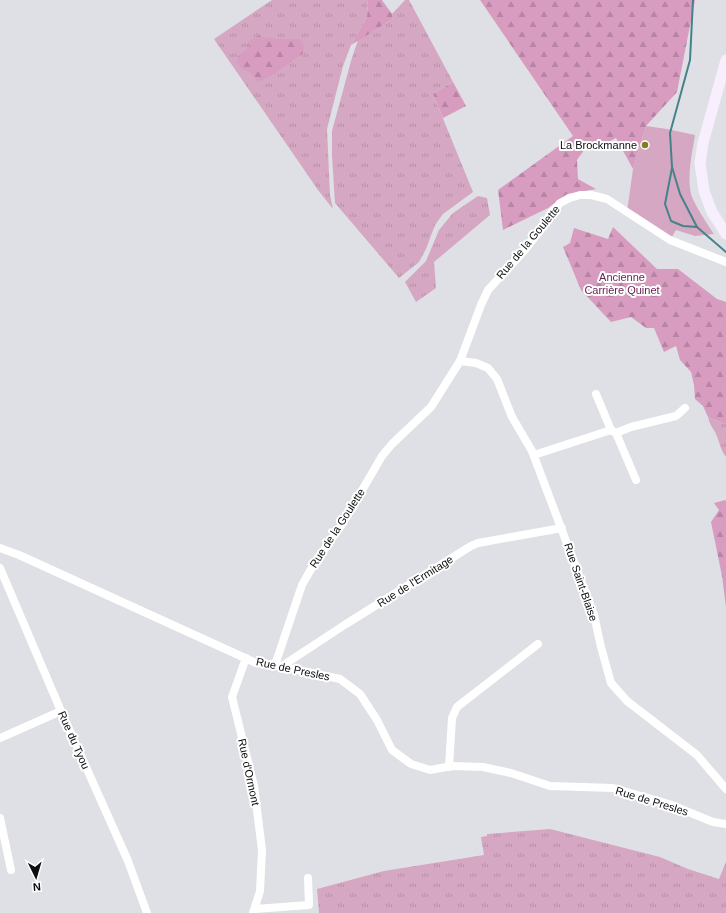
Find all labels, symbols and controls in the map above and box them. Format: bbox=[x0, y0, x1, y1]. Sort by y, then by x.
place label: La Brockmanne bbox=[560, 139, 637, 151]
marker: La Brockmanne bbox=[640, 140, 650, 150]
street label: Rue de la Goulette bbox=[494, 203, 562, 281]
park label: Ancienne Carrière Quinet bbox=[584, 271, 660, 296]
street label: Rue de la Goulette bbox=[307, 486, 367, 570]
street label: Rue Saint-Blaise bbox=[562, 541, 600, 623]
street label: Rue de l'Ermitage bbox=[375, 553, 455, 609]
street label: Rue de Presles bbox=[255, 655, 332, 683]
street label: Rue du Tyou bbox=[56, 709, 92, 771]
street label: Rue d'Ormont bbox=[236, 737, 262, 807]
street label: Rue de Presles bbox=[614, 784, 690, 818]
north arrow bbox=[16, 857, 56, 897]
text: N bbox=[32, 881, 41, 893]

